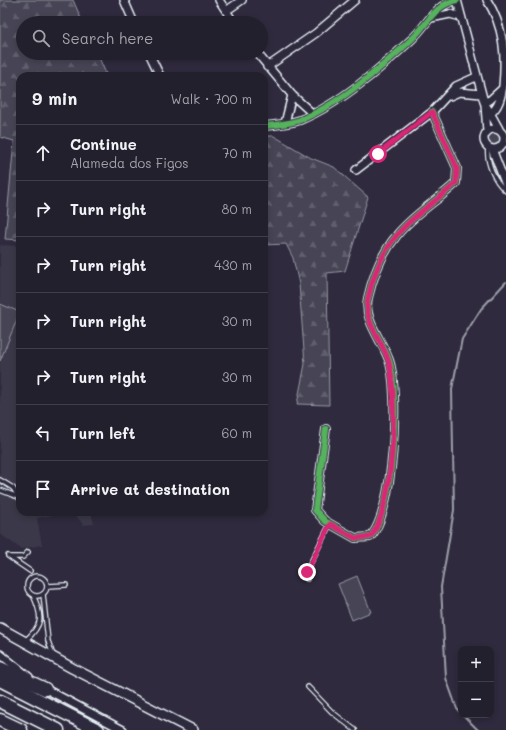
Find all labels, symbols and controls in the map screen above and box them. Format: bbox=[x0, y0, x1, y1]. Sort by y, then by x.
search box bbox=[16, 16, 268, 60]
icon: search bbox=[30, 27, 52, 49]
text: Search here bbox=[62, 28, 153, 48]
text: 9 min bbox=[32, 87, 77, 109]
text: Walk · 700 m bbox=[171, 90, 252, 107]
text: Continue bbox=[70, 134, 137, 154]
icon: ahead bbox=[32, 142, 54, 164]
text: 70 m bbox=[222, 144, 252, 161]
route start bbox=[369, 145, 387, 163]
text: Alameda dos Figos bbox=[70, 154, 189, 171]
icon: right bbox=[32, 198, 54, 220]
text: Turn right bbox=[70, 199, 147, 219]
text: 80 m bbox=[222, 200, 252, 217]
icon: right bbox=[32, 254, 54, 276]
text: Turn right bbox=[70, 255, 147, 275]
text: 430 m bbox=[214, 256, 252, 273]
icon: right bbox=[32, 310, 54, 332]
text: Turn right bbox=[70, 311, 147, 331]
text: 30 m bbox=[222, 312, 252, 329]
icon: right bbox=[32, 366, 54, 388]
text: Turn right bbox=[70, 367, 147, 387]
text: 30 m bbox=[222, 368, 252, 385]
icon: left bbox=[32, 422, 54, 444]
text: Turn left bbox=[70, 423, 135, 443]
text: 60 m bbox=[222, 424, 252, 441]
icon: arrive bbox=[32, 478, 54, 500]
text: Arrive at destination bbox=[70, 479, 230, 499]
route end bbox=[298, 563, 316, 581]
map controls bbox=[458, 646, 494, 718]
button: + bbox=[458, 646, 494, 682]
button: − bbox=[458, 682, 494, 718]

